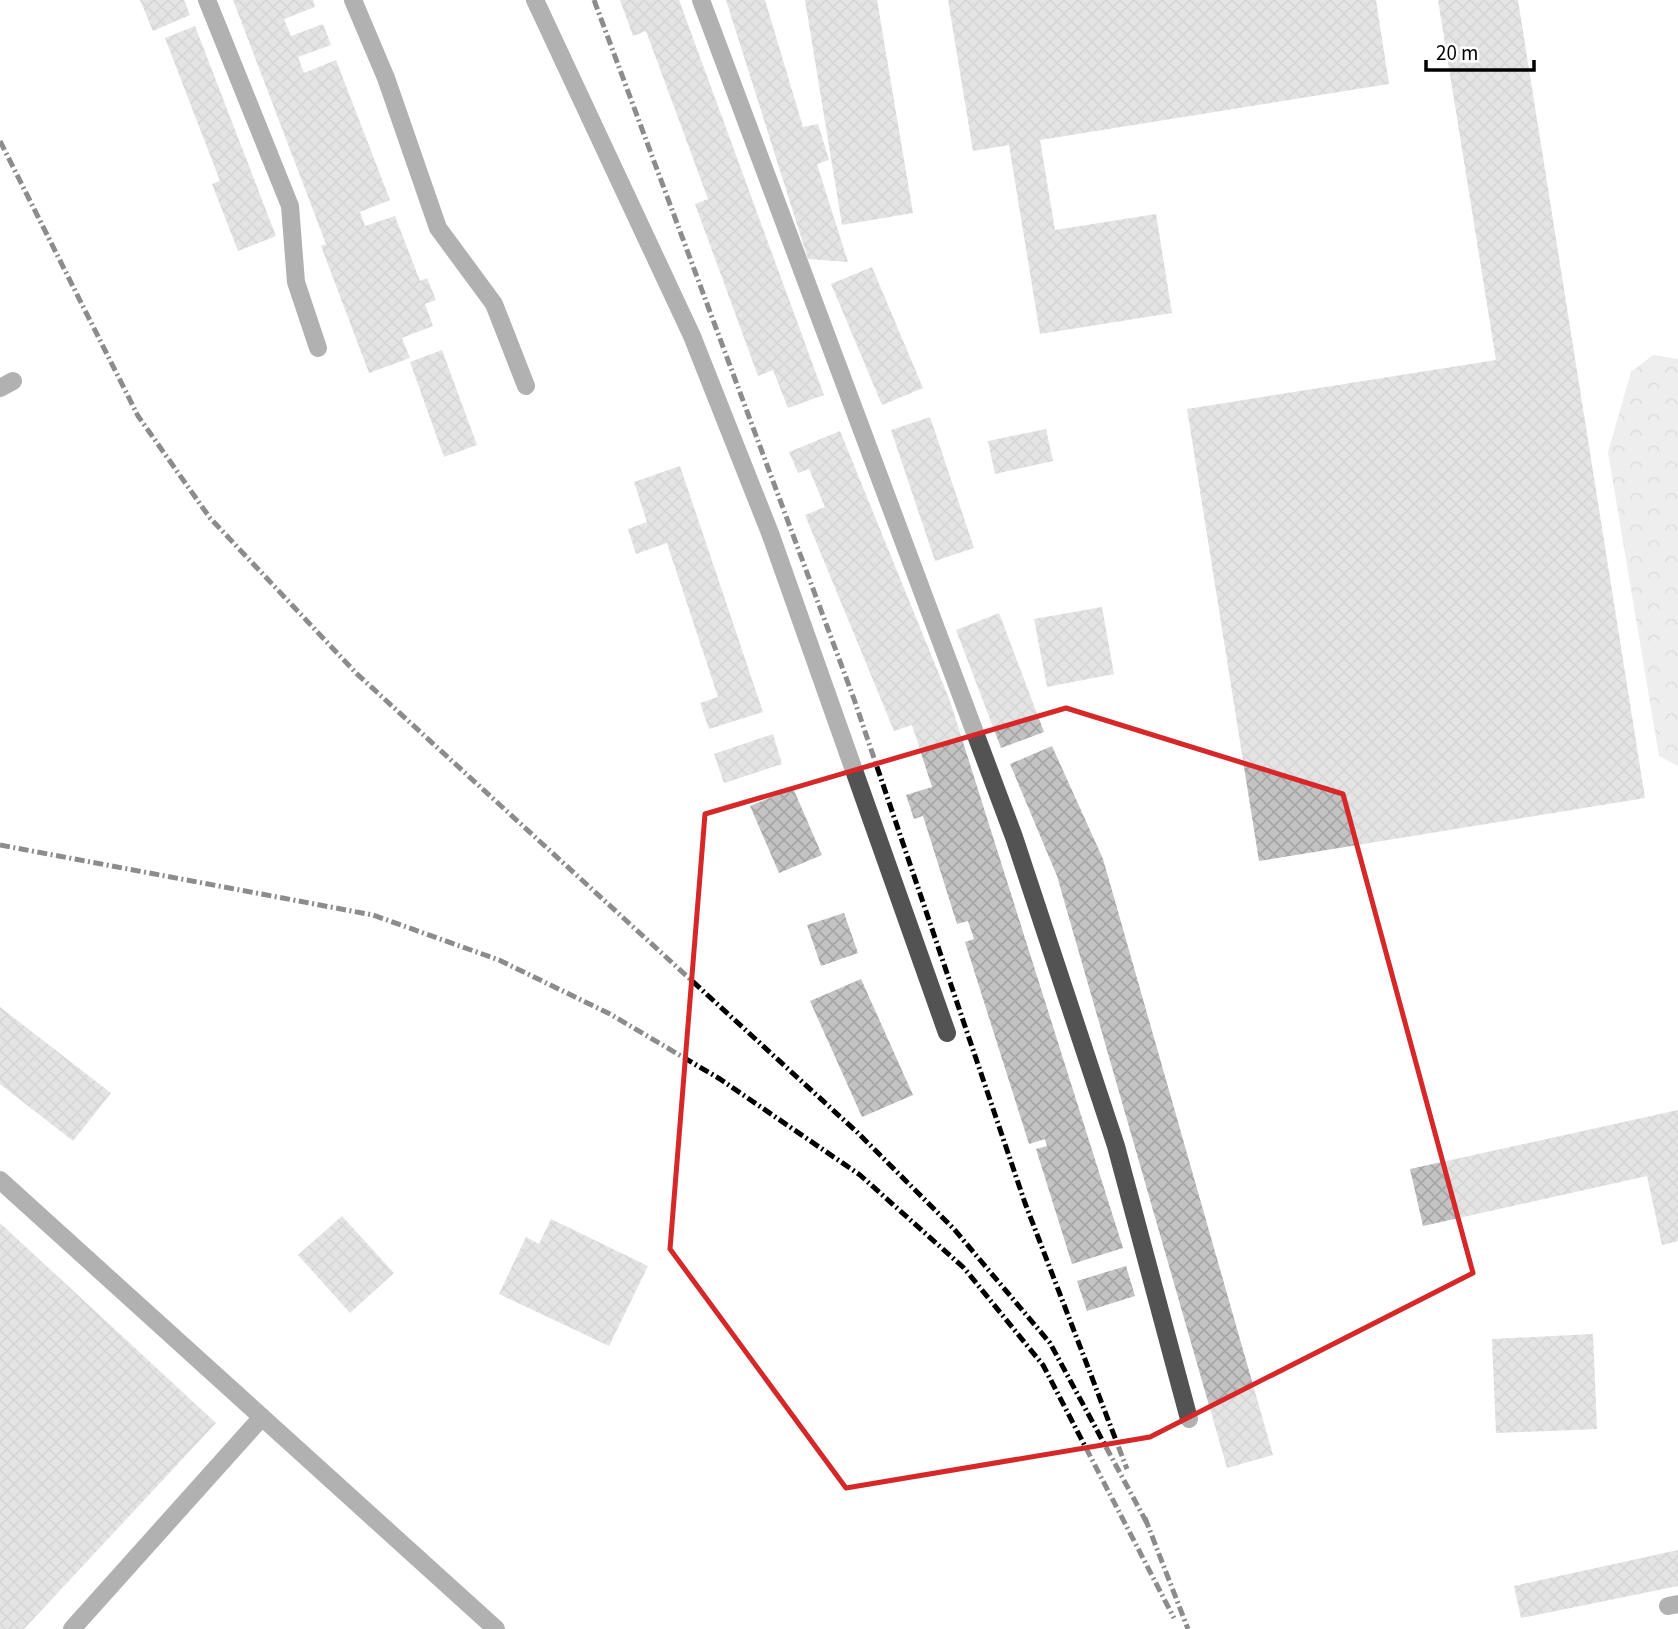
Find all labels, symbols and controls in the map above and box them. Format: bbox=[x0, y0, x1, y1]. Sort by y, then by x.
scale bar bbox=[1426, 28, 1534, 72]
text: 20 m bbox=[1436, 38, 1478, 68]

